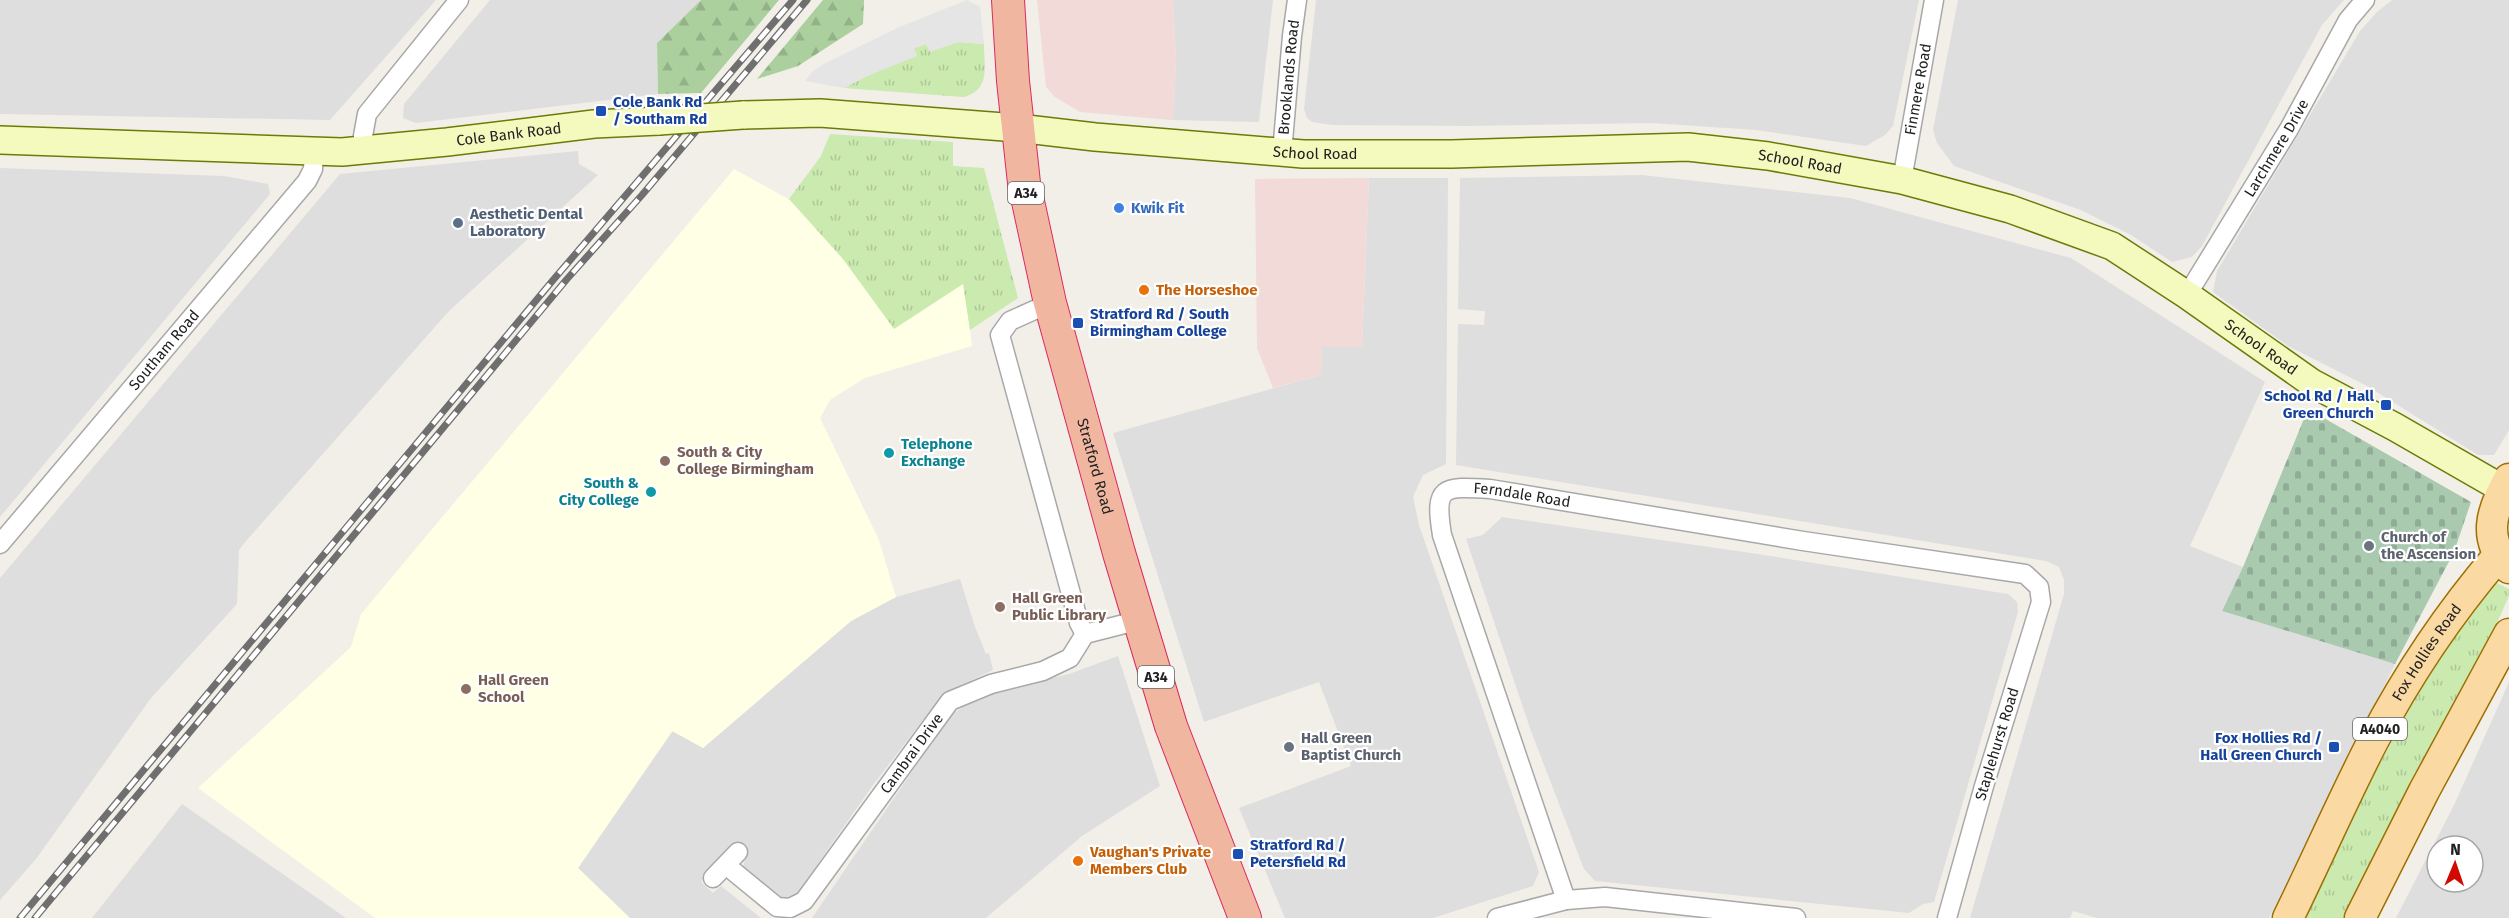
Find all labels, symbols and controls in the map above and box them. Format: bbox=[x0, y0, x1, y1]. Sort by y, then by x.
street label: Brooklands Road bbox=[1275, 19, 1303, 136]
street label: Finmere Road bbox=[1901, 42, 1935, 137]
place label: Cole Bank Rd / Southam Rd bbox=[613, 93, 707, 128]
street label: Larchmere Drive bbox=[2240, 96, 2312, 200]
marker: Cole Bank Rd / Southam Rd bbox=[594, 104, 608, 118]
street label: Cole Bank Road bbox=[455, 119, 562, 150]
street label: School Road bbox=[1272, 143, 1358, 163]
street label: School Road bbox=[1757, 146, 1843, 178]
road number: A34 bbox=[1008, 182, 1044, 204]
place label: Kwik Fit bbox=[1131, 199, 1185, 217]
marker: Kwik Fit bbox=[1112, 201, 1126, 215]
place label: Aesthetic Dental Laboratory bbox=[469, 205, 583, 240]
marker: Aesthetic Dental Laboratory bbox=[451, 216, 465, 230]
place label: The Horseshoe bbox=[1156, 281, 1258, 299]
marker: The Horseshoe bbox=[1137, 283, 1151, 297]
place label: Stratford Rd / South Birmingham College bbox=[1090, 305, 1229, 340]
street label: Southam Road bbox=[125, 306, 203, 394]
street label: School Road bbox=[2221, 315, 2301, 379]
marker: Stratford Rd / South Birmingham College bbox=[1071, 316, 1085, 330]
place label: School Rd / Hall Green Church bbox=[2264, 387, 2375, 422]
marker: School Rd / Hall Green Church bbox=[2379, 398, 2393, 412]
street label: Stratford Road bbox=[1073, 416, 1117, 517]
place label: Telephone Exchange bbox=[901, 435, 973, 470]
place label: South & City College Birmingham bbox=[677, 443, 814, 478]
marker: Telephone Exchange bbox=[882, 446, 896, 460]
marker: South & City College Birmingham bbox=[658, 454, 672, 468]
place label: South & City College bbox=[559, 474, 640, 509]
street label: Ferndale Road bbox=[1473, 479, 1572, 511]
marker: South & City College bbox=[644, 485, 658, 499]
place label: Church of the Ascension bbox=[2381, 528, 2476, 563]
marker: Church of the Ascension bbox=[2362, 539, 2376, 553]
place label: Hall Green Public Library bbox=[1012, 589, 1106, 624]
marker: Hall Green Public Library bbox=[993, 600, 1007, 614]
street label: Fox Hollies Road bbox=[2388, 600, 2465, 704]
road number: A34 bbox=[1138, 666, 1174, 688]
place label: Hall Green School bbox=[478, 671, 549, 706]
marker: Hall Green School bbox=[459, 682, 473, 696]
street label: Staplehurst Road bbox=[1971, 685, 2023, 803]
street label: Cambrai Drive bbox=[876, 710, 947, 797]
road number: A4040 bbox=[2353, 718, 2407, 740]
place label: Hall Green Baptist Church bbox=[1301, 729, 1401, 764]
place label: Fox Hollies Rd / Hall Green Church bbox=[2200, 729, 2322, 764]
marker: Hall Green Baptist Church bbox=[1282, 740, 1296, 754]
marker: Fox Hollies Rd / Hall Green Church bbox=[2327, 740, 2341, 754]
north arrow bbox=[2425, 834, 2485, 894]
place label: Stratford Rd / Petersfield Rd bbox=[1250, 836, 1346, 871]
text: N bbox=[2450, 840, 2461, 859]
place label: Vaughan's Private Members Club bbox=[1089, 843, 1211, 878]
marker: Stratford Rd / Petersfield Rd bbox=[1231, 847, 1245, 861]
marker: Vaughan's Private Members Club bbox=[1071, 854, 1085, 868]

